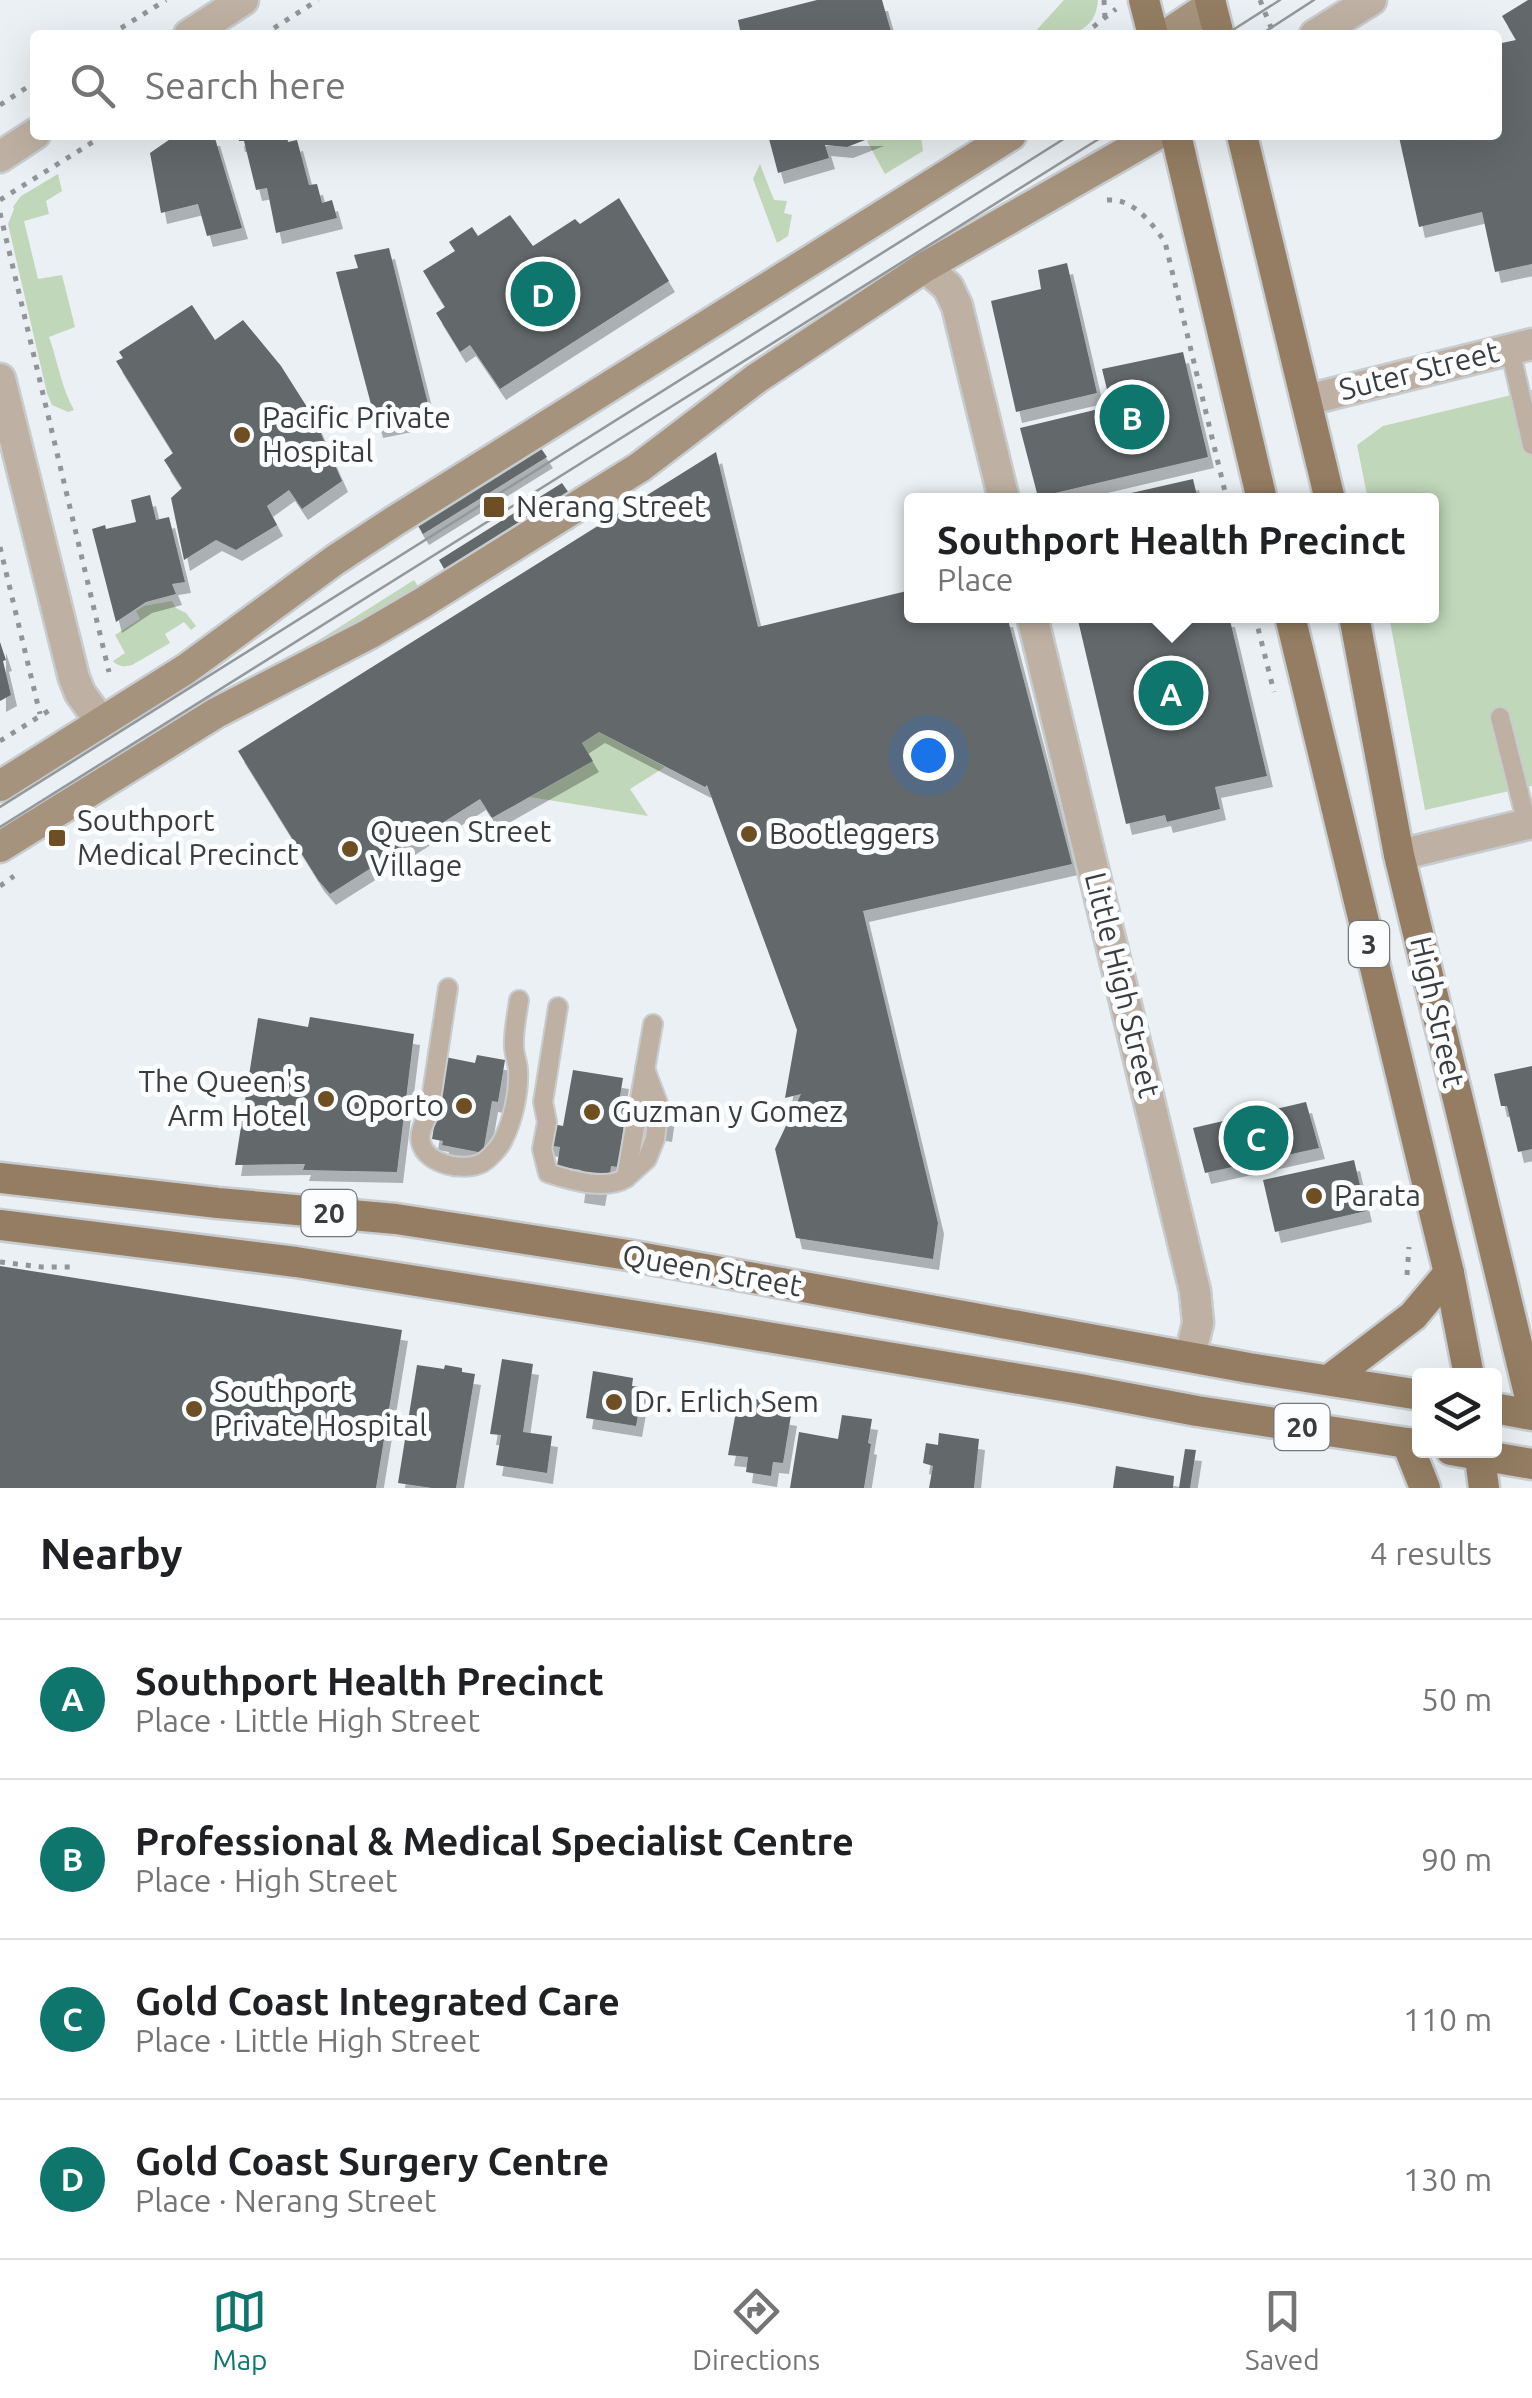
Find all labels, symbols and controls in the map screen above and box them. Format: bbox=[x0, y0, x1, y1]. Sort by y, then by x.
search box bbox=[30, 30, 1502, 140]
icon: search bbox=[65, 58, 120, 113]
text: Search here bbox=[145, 64, 346, 106]
pin: D bbox=[510, 256, 576, 332]
street label: Suter Street bbox=[1335, 334, 1502, 406]
pin: B bbox=[1100, 380, 1164, 454]
place label: Pacific Private Hospital bbox=[262, 400, 451, 468]
marker: Pacific Private Hospital bbox=[231, 424, 253, 446]
place label: Nerang Street bbox=[516, 489, 706, 523]
popup bbox=[904, 493, 1439, 623]
marker: Nerang Street bbox=[481, 494, 507, 520]
text: Southport Health Precinct bbox=[937, 519, 1406, 561]
text: Place bbox=[937, 561, 1014, 597]
pin: A bbox=[1138, 656, 1204, 730]
your location bbox=[903, 730, 954, 781]
place label: Southport Medical Precinct bbox=[77, 803, 299, 871]
place label: Queen Street Village bbox=[370, 814, 551, 882]
place label: Bootleggers bbox=[769, 816, 935, 850]
marker: Bootleggers bbox=[738, 823, 760, 845]
marker: Southport Medical Precinct bbox=[46, 827, 68, 849]
marker: Queen Street Village bbox=[339, 838, 361, 860]
street label: Little High Street bbox=[1079, 869, 1167, 1101]
road number: 3 bbox=[1349, 921, 1389, 967]
street label: High Street bbox=[1404, 933, 1472, 1090]
place label: The Queen's Arm Hotel bbox=[138, 1064, 306, 1132]
marker: The Queen's Arm Hotel bbox=[315, 1088, 337, 1110]
place label: Oporto bbox=[345, 1088, 444, 1122]
place label: Guzman y Gomez bbox=[612, 1094, 843, 1128]
marker: Oporto bbox=[453, 1095, 475, 1117]
pin: C bbox=[1224, 1100, 1288, 1176]
marker: Guzman y Gomez bbox=[581, 1101, 603, 1123]
place label: Parata bbox=[1334, 1178, 1421, 1212]
marker: Parata bbox=[1303, 1185, 1325, 1207]
road number: 20 bbox=[302, 1190, 356, 1236]
street label: Queen Street bbox=[620, 1238, 805, 1303]
map controls bbox=[1412, 1368, 1502, 1458]
button: layers bbox=[1412, 1368, 1502, 1458]
place label: Southport Private Hospital bbox=[214, 1374, 427, 1442]
place label: Dr. Erlich Sem bbox=[634, 1384, 819, 1418]
marker: Dr. Erlich Sem bbox=[603, 1391, 625, 1413]
marker: Southport Private Hospital bbox=[183, 1398, 205, 1420]
road number: 20 bbox=[1274, 1404, 1330, 1450]
text: Nearby bbox=[40, 1530, 183, 1577]
text: 4 results bbox=[1370, 1535, 1492, 1571]
text: Southport Health Precinct bbox=[135, 1660, 604, 1702]
text: A bbox=[61, 1681, 84, 1717]
text: 50 m bbox=[1421, 1681, 1492, 1717]
text: Place · Little High Street bbox=[135, 1702, 480, 1738]
text: Professional & Medical Specialist Centre bbox=[135, 1820, 854, 1862]
text: B bbox=[62, 1841, 83, 1877]
text: 90 m bbox=[1421, 1841, 1492, 1877]
text: Place · High Street bbox=[135, 1862, 397, 1898]
text: Gold Coast Integrated Care bbox=[135, 1980, 620, 2022]
text: C bbox=[62, 2001, 83, 2037]
text: 110 m bbox=[1403, 2001, 1492, 2037]
text: Place · Little High Street bbox=[135, 2022, 480, 2058]
text: Gold Coast Surgery Centre bbox=[135, 2140, 609, 2182]
text: D bbox=[61, 2161, 84, 2197]
text: 130 m bbox=[1403, 2161, 1492, 2197]
text: Place · Nerang Street bbox=[135, 2182, 436, 2218]
tab: Map bbox=[212, 2284, 268, 2375]
tab: Directions bbox=[692, 2284, 820, 2375]
tab: Saved bbox=[1245, 2284, 1320, 2375]

